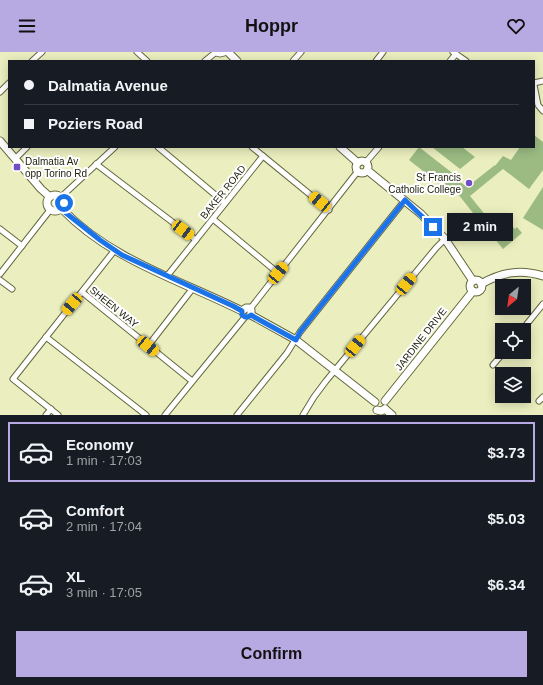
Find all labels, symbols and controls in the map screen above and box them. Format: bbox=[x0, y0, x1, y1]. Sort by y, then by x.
icon: menu bbox=[16, 15, 38, 37]
icon: heart bbox=[505, 15, 527, 37]
text: Hoppr bbox=[245, 16, 298, 36]
text: Dalmatia Avenue bbox=[48, 77, 168, 94]
text: Poziers Road bbox=[48, 115, 143, 132]
place label: Dalmatia Av opp Torino Rd bbox=[25, 156, 87, 179]
marker: Dalmatia Av opp Torino Rd bbox=[12, 162, 22, 172]
street label: BAKER ROAD bbox=[198, 163, 248, 221]
place label: St Francis Catholic College bbox=[388, 172, 461, 195]
marker: St Francis Catholic College bbox=[464, 178, 474, 188]
car bbox=[307, 190, 333, 214]
route start bbox=[55, 194, 73, 212]
callout: 2 min bbox=[447, 213, 513, 241]
car bbox=[170, 218, 196, 242]
route end bbox=[424, 218, 442, 236]
text: 2 min bbox=[463, 219, 497, 234]
car bbox=[266, 260, 290, 286]
car bbox=[394, 271, 418, 297]
north arrow bbox=[495, 279, 531, 315]
map controls bbox=[495, 279, 531, 403]
street label: SHEEN WAY bbox=[88, 284, 141, 330]
car bbox=[60, 291, 84, 317]
street label: JARDINE DRIVE bbox=[393, 305, 449, 372]
button: locate bbox=[495, 323, 531, 359]
car bbox=[343, 333, 367, 359]
car bbox=[135, 334, 161, 358]
button: layers bbox=[495, 367, 531, 403]
icon: car bbox=[18, 434, 54, 470]
text: Economy bbox=[66, 436, 134, 453]
text: $3.73 bbox=[487, 444, 525, 461]
text: 1 min · 17:03 bbox=[66, 453, 142, 468]
icon: car bbox=[18, 500, 54, 536]
text: Comfort bbox=[66, 502, 124, 519]
text: $5.03 bbox=[487, 510, 525, 527]
text: 2 min · 17:04 bbox=[66, 519, 142, 534]
icon: car bbox=[18, 566, 54, 602]
text: XL bbox=[66, 568, 85, 585]
text: $6.34 bbox=[487, 576, 525, 593]
text: 3 min · 17:05 bbox=[66, 585, 142, 600]
button: Confirm bbox=[16, 631, 527, 677]

